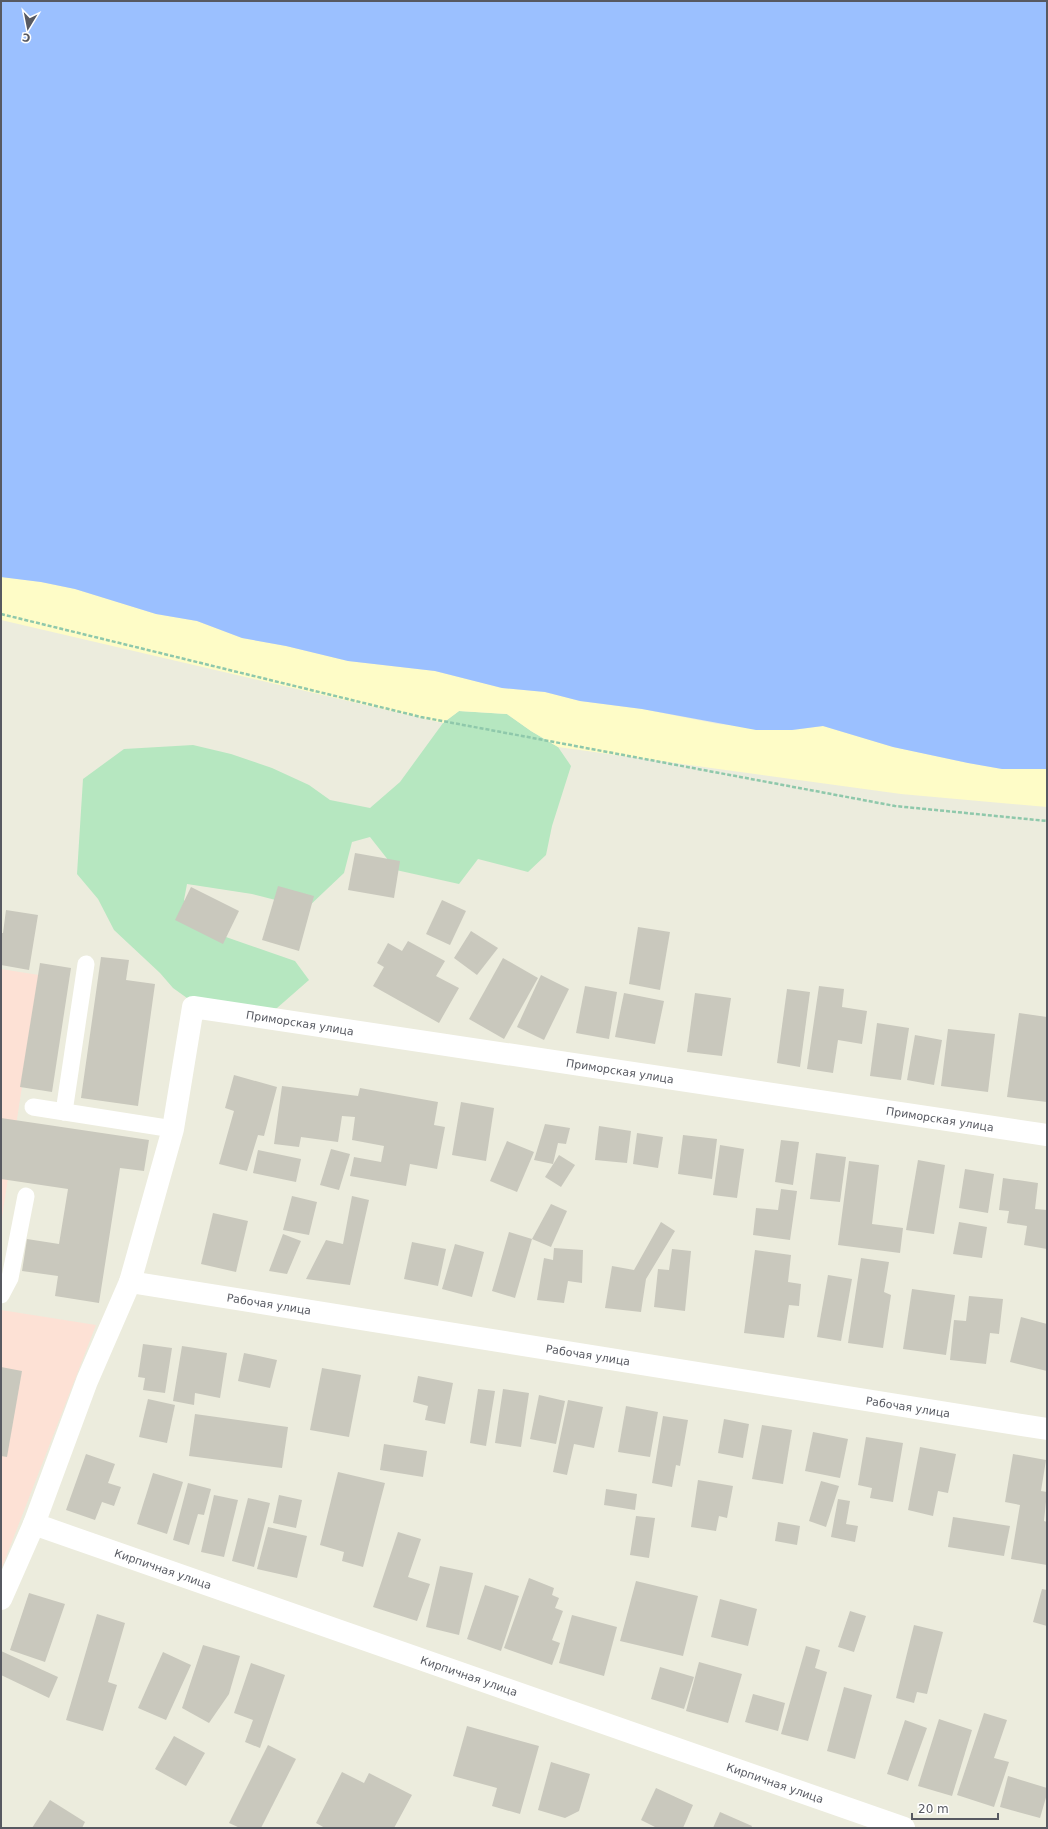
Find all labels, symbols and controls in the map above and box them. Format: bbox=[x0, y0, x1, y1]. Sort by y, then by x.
north arrow bbox=[8, 8, 48, 48]
text: С bbox=[21, 30, 31, 44]
street label: Приморская улица bbox=[245, 1009, 355, 1038]
street label: Приморская улица bbox=[565, 1057, 675, 1086]
street label: Приморская улица bbox=[885, 1105, 995, 1134]
street label: Рабочая улица bbox=[226, 1291, 312, 1318]
street label: Рабочая улица bbox=[545, 1342, 631, 1369]
street label: Рабочая улица bbox=[865, 1394, 951, 1421]
street label: Кирпичная улица bbox=[113, 1547, 213, 1592]
street label: Кирпичная улица bbox=[419, 1654, 519, 1699]
street label: Кирпичная улица bbox=[725, 1761, 825, 1806]
scale bar bbox=[912, 1795, 998, 1821]
text: 20 m bbox=[918, 1802, 949, 1816]

